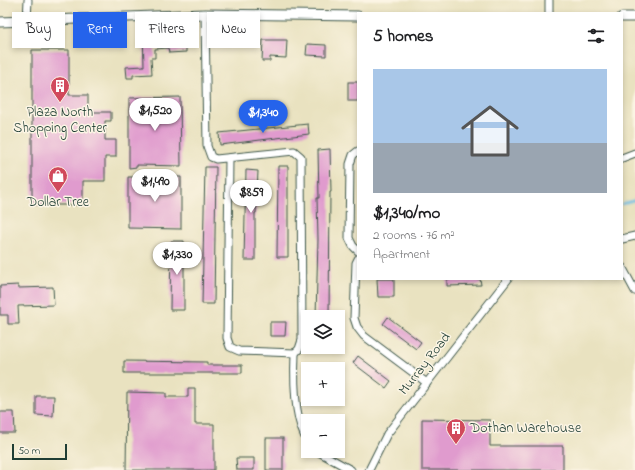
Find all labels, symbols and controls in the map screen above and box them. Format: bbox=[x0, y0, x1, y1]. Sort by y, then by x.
chip: Buy bbox=[12, 12, 65, 48]
chip: Rent bbox=[73, 12, 127, 48]
chip: Filters bbox=[135, 12, 199, 48]
chip: New bbox=[207, 12, 260, 48]
text: 5 homes bbox=[373, 24, 433, 49]
icon: filters bbox=[585, 25, 607, 47]
building icon: Plaza North Shopping Center bbox=[49, 75, 71, 103]
icon: home bbox=[454, 95, 526, 167]
pin: $1,520 bbox=[122, 98, 188, 132]
pin: $1,340 bbox=[230, 100, 296, 134]
text: $1,520 bbox=[138, 101, 172, 120]
place label: Plaza North Shopping Center bbox=[13, 102, 107, 140]
text: $1,340 bbox=[248, 103, 278, 122]
shop icon: Dollar Tree bbox=[47, 165, 69, 193]
pin: $1,490 bbox=[122, 169, 188, 203]
text: $1,490 bbox=[140, 172, 170, 191]
pin: $859 bbox=[227, 180, 275, 214]
text: $859 bbox=[239, 183, 263, 202]
place label: Dollar Tree bbox=[26, 192, 90, 213]
text: $1,340/mo bbox=[373, 201, 440, 226]
text: 2 rooms · 76 m² bbox=[373, 226, 455, 245]
pin: $1,330 bbox=[144, 242, 210, 276]
text: $1,330 bbox=[162, 245, 192, 264]
text: Apartment bbox=[373, 245, 430, 264]
map controls bbox=[301, 310, 345, 458]
button: layers bbox=[301, 310, 345, 354]
street label: Murray Road bbox=[394, 328, 457, 400]
button: + bbox=[301, 362, 345, 406]
button: − bbox=[301, 414, 345, 458]
building icon: Dothan Warehouse bbox=[445, 417, 467, 445]
place label: Dothan Warehouse bbox=[469, 418, 582, 439]
scale bar bbox=[12, 442, 67, 461]
text: 50 m bbox=[18, 443, 40, 459]

